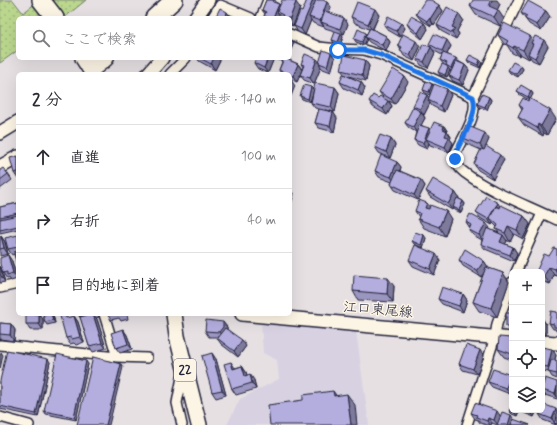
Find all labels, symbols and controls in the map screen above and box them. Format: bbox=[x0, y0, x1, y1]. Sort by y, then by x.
search box bbox=[16, 16, 292, 60]
icon: search bbox=[30, 27, 52, 49]
text: ここで検索 bbox=[62, 30, 137, 50]
route start bbox=[329, 41, 347, 59]
text: 2 分 bbox=[32, 89, 62, 111]
text: 徒歩 · 140 m bbox=[205, 91, 276, 108]
icon: ahead bbox=[32, 146, 54, 168]
text: 直進 bbox=[70, 148, 100, 168]
text: 100 m bbox=[241, 148, 276, 165]
route end bbox=[446, 150, 464, 168]
icon: right bbox=[32, 210, 54, 232]
text: 右折 bbox=[70, 212, 100, 232]
text: 40 m bbox=[247, 212, 276, 229]
map controls bbox=[509, 269, 545, 413]
button: + bbox=[509, 269, 545, 305]
icon: arrive bbox=[32, 274, 54, 296]
text: 目的地に到着 bbox=[70, 276, 160, 296]
street label: 江口東尾線 bbox=[342, 298, 414, 322]
button: − bbox=[509, 305, 545, 341]
button: locate bbox=[509, 341, 545, 377]
road number: 22 bbox=[174, 359, 196, 381]
button: layers bbox=[509, 377, 545, 413]

